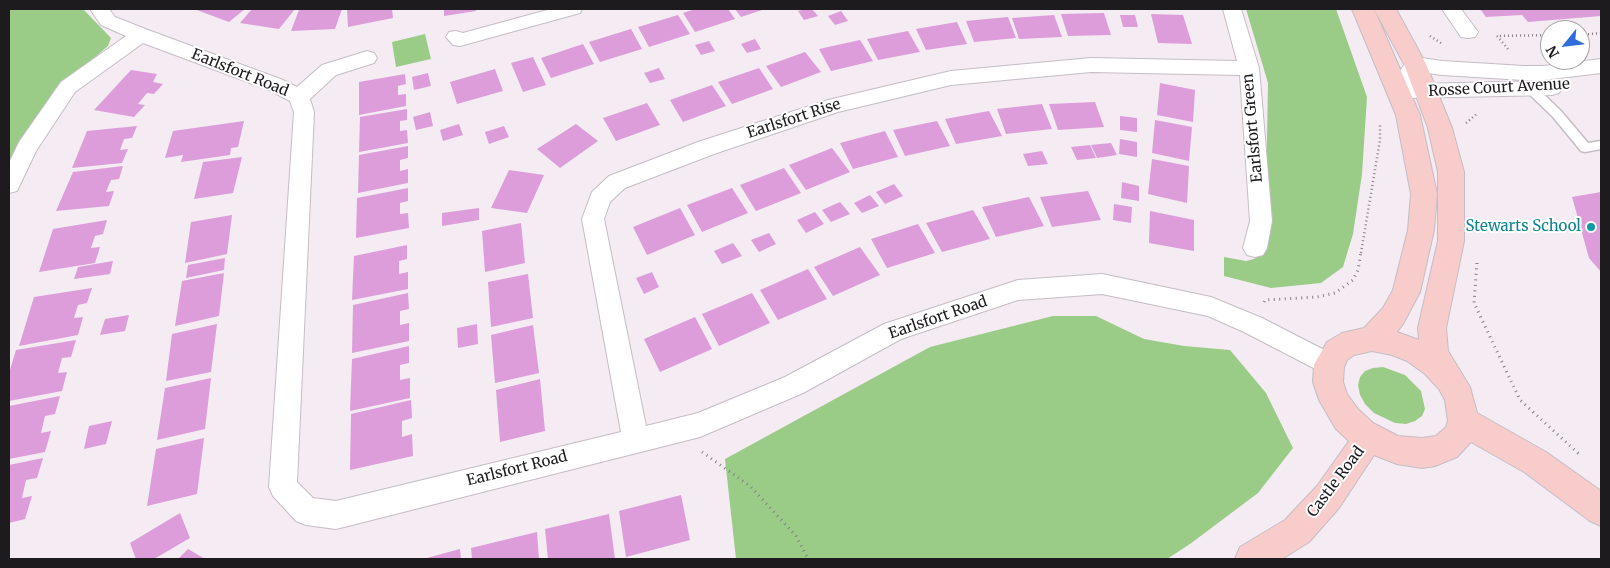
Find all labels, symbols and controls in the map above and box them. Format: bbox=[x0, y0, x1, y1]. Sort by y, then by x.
north arrow bbox=[1540, 20, 1590, 70]
text: N bbox=[1542, 43, 1563, 61]
street label: Earlsfort Road bbox=[189, 45, 291, 101]
street label: Earlsfort Green bbox=[1239, 73, 1267, 183]
street label: Rosse Court Avenue bbox=[1428, 75, 1570, 101]
street label: Earlsfort Rise bbox=[745, 95, 843, 143]
place label: Stewarts School bbox=[1466, 218, 1581, 236]
marker: Stewarts School bbox=[1585, 221, 1597, 233]
street label: Earlsfort Road bbox=[886, 293, 990, 343]
street label: Castle Road bbox=[1304, 443, 1368, 521]
street label: Earlsfort Road bbox=[465, 448, 569, 490]

